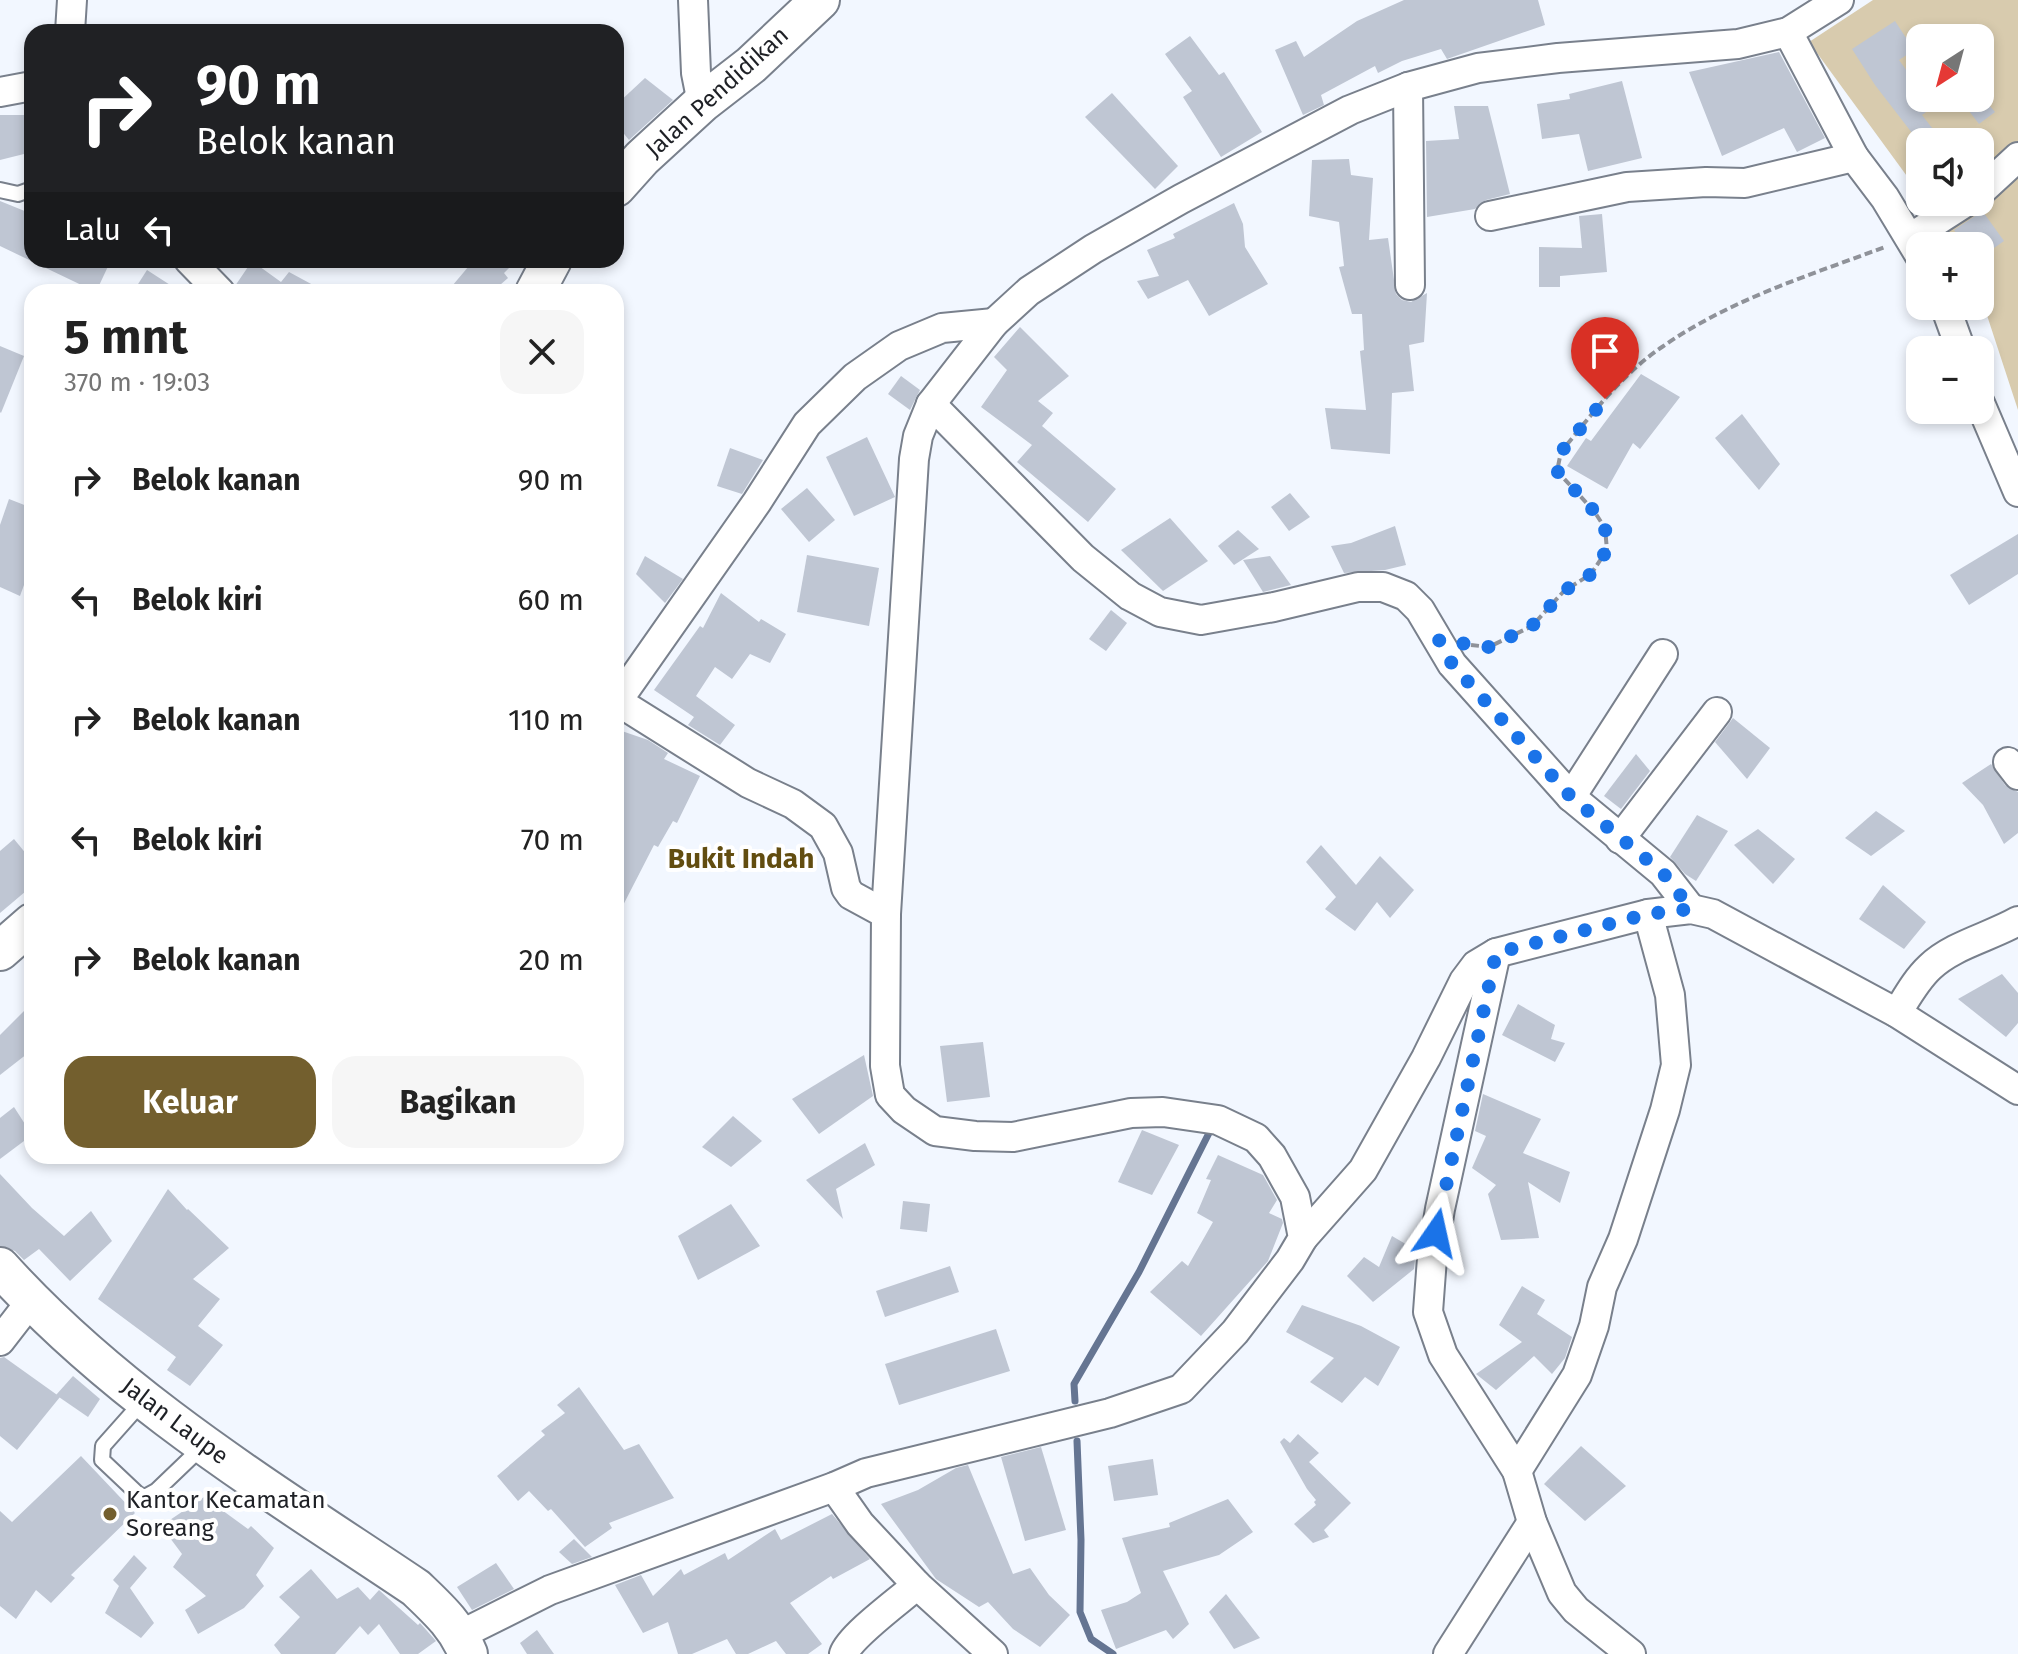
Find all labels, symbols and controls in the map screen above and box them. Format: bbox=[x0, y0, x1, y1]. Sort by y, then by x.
street label: Jalan Pendidikan bbox=[640, 21, 794, 163]
north arrow bbox=[1906, 24, 1994, 112]
map controls bbox=[1906, 24, 1994, 424]
text: 90 m bbox=[196, 52, 321, 119]
icon: right bbox=[64, 56, 168, 160]
text: Belok kanan bbox=[196, 120, 396, 164]
button: sound bbox=[1906, 128, 1994, 216]
icon: left bbox=[137, 208, 181, 252]
text: Lalu bbox=[64, 212, 121, 248]
button: + bbox=[1906, 232, 1994, 320]
text: 5 mnt bbox=[64, 308, 188, 366]
button: close bbox=[500, 310, 584, 394]
pin bbox=[1571, 317, 1639, 399]
icon: arrive bbox=[1583, 329, 1627, 373]
button: − bbox=[1906, 336, 1994, 424]
text: 370 m · 19:03 bbox=[64, 367, 210, 398]
icon: right bbox=[64, 458, 108, 502]
text: Belok kanan bbox=[132, 462, 301, 498]
text: 90 m bbox=[518, 462, 584, 498]
icon: left bbox=[64, 578, 108, 622]
text: Belok kiri bbox=[132, 582, 263, 618]
text: 60 m bbox=[518, 582, 584, 618]
icon: right bbox=[64, 698, 108, 742]
text: Belok kanan bbox=[132, 702, 301, 738]
text: 110 m bbox=[508, 702, 584, 738]
icon: left bbox=[64, 818, 108, 862]
text: Belok kiri bbox=[132, 822, 263, 858]
text: 70 m bbox=[521, 822, 584, 858]
district label: Bukit Indah bbox=[668, 842, 814, 875]
icon: right bbox=[64, 938, 108, 982]
text: Belok kanan bbox=[132, 942, 301, 978]
text: 20 m bbox=[519, 942, 584, 978]
button: Keluar bbox=[64, 1056, 316, 1148]
button: Bagikan bbox=[332, 1056, 584, 1148]
position arrow bbox=[1394, 1191, 1478, 1275]
street label: Jalan Laupe bbox=[116, 1372, 234, 1470]
place label: Kantor Kecamatan Soreang bbox=[126, 1486, 325, 1542]
marker: Kantor Kecamatan Soreang bbox=[101, 1505, 119, 1523]

